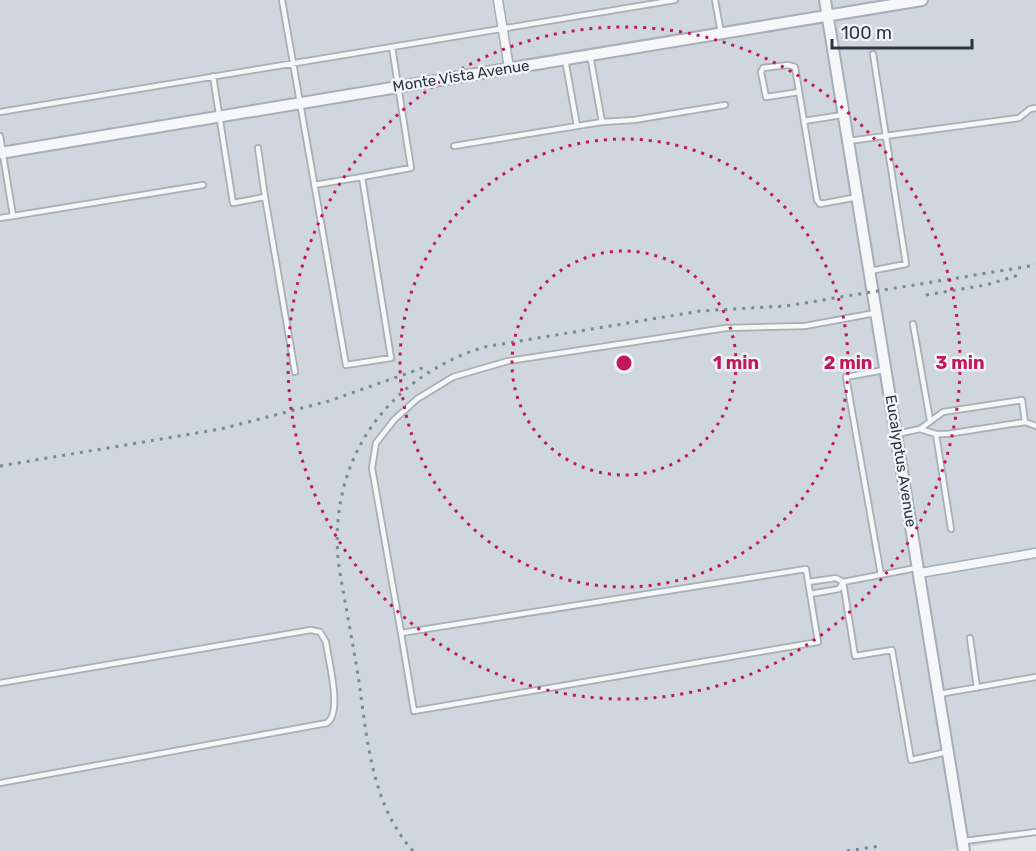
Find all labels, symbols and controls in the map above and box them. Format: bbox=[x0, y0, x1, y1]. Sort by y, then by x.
scale bar bbox=[832, 12, 972, 50]
text: 100 m bbox=[841, 22, 892, 44]
street label: Monte Vista Avenue bbox=[391, 56, 531, 96]
text: 1 min bbox=[713, 352, 759, 374]
text: 2 min bbox=[824, 352, 872, 374]
text: 3 min bbox=[936, 352, 984, 374]
centre of rings bbox=[614, 353, 634, 373]
street label: Eucalyptus Avenue bbox=[882, 394, 920, 528]

